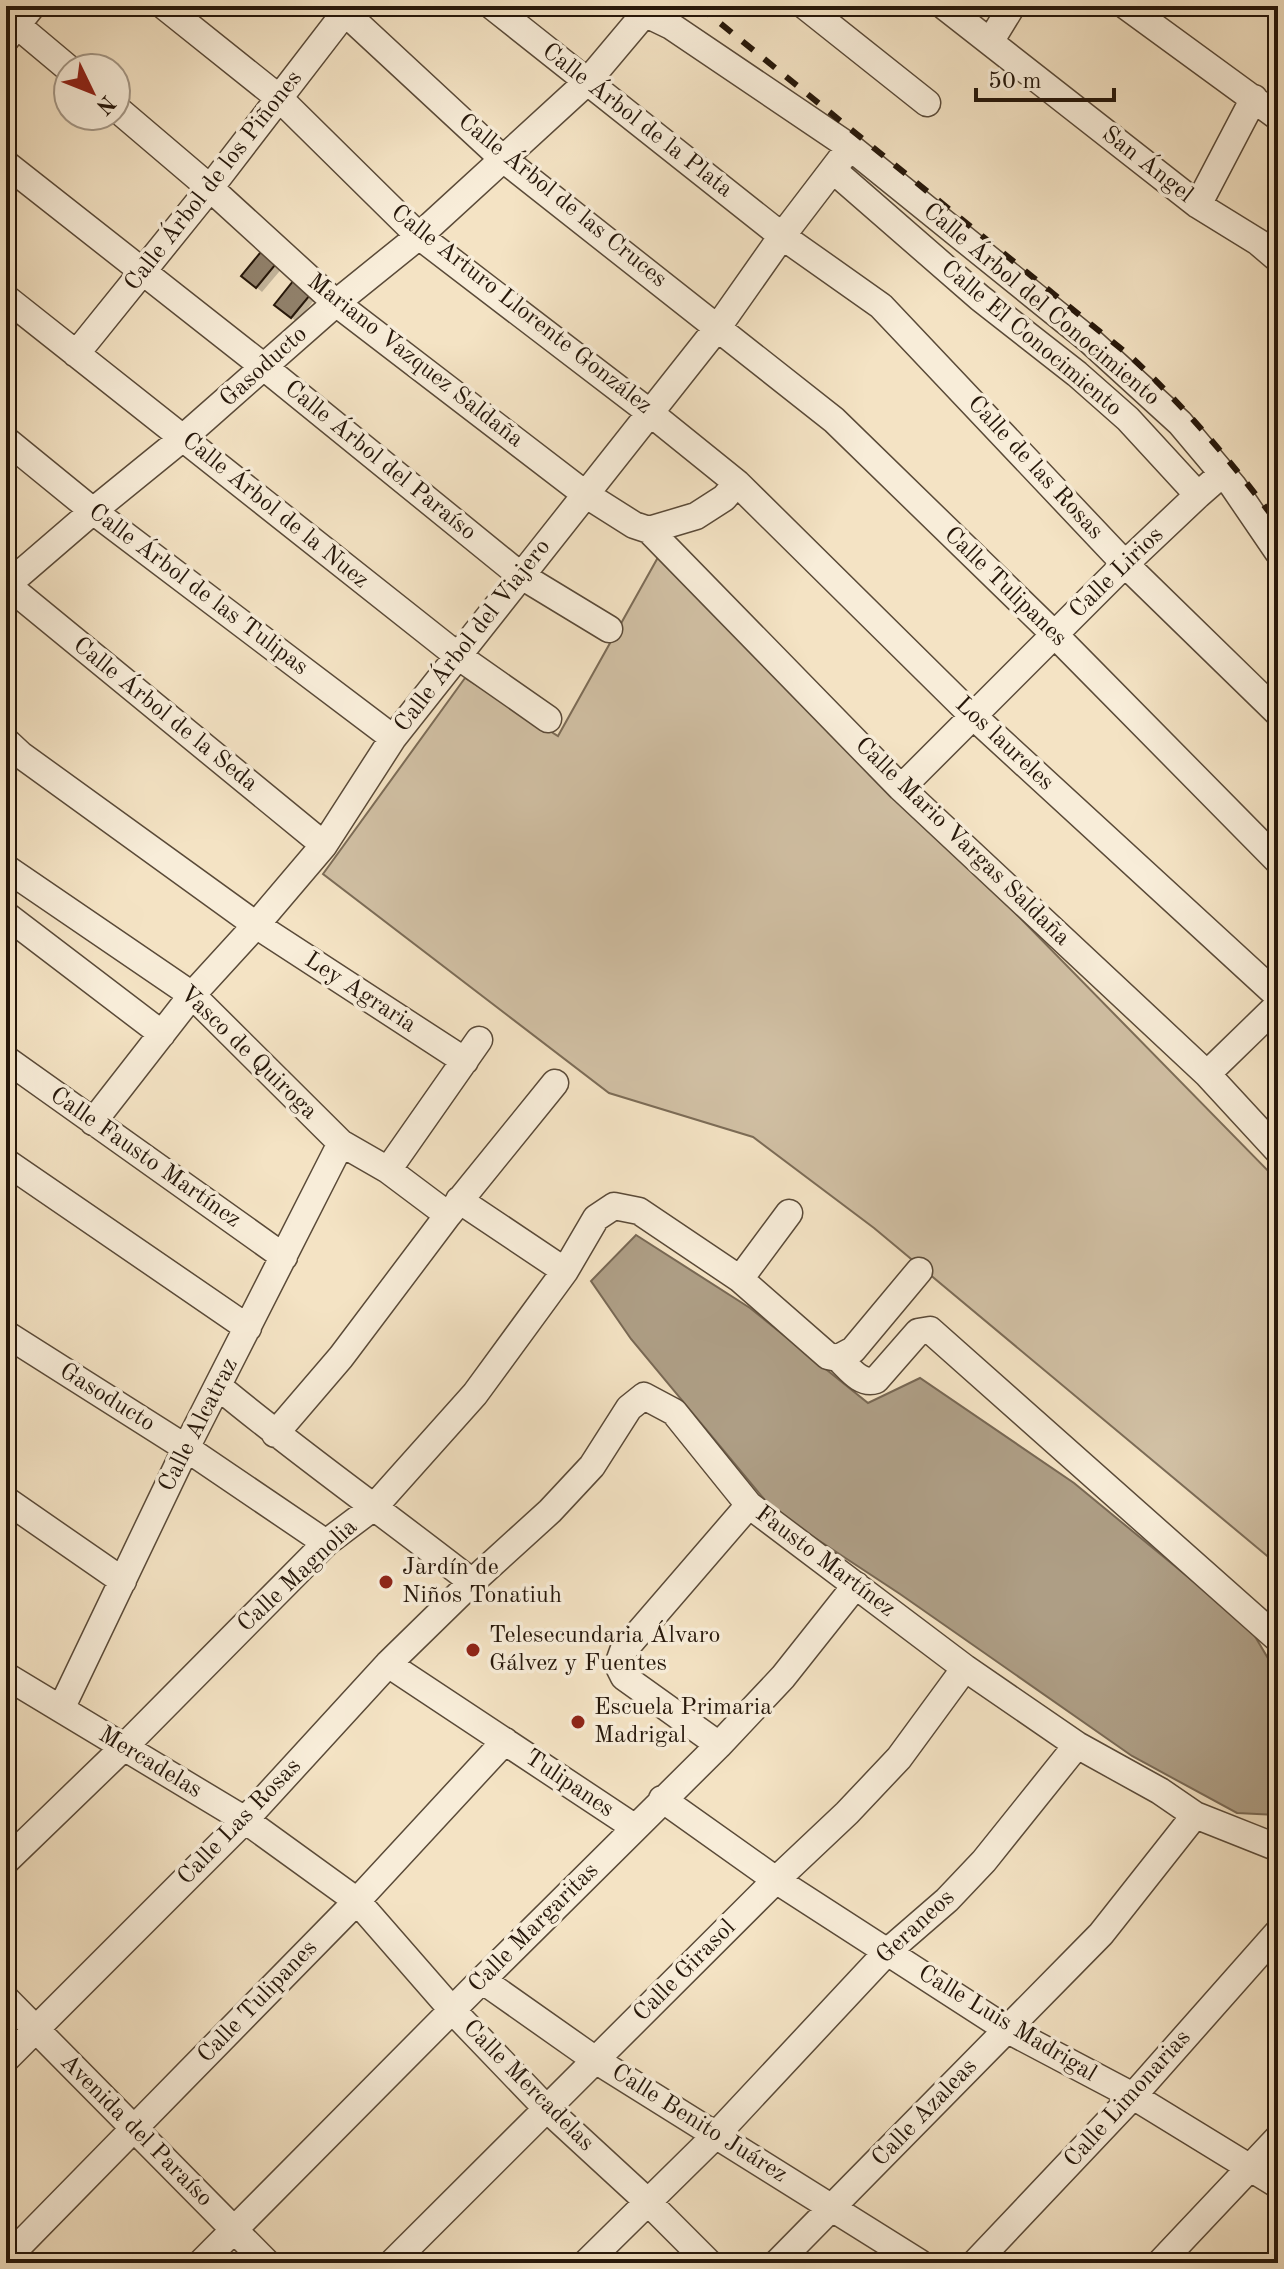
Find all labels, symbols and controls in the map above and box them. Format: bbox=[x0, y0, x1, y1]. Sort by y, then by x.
street label: Calle Árbol de la Plata bbox=[537, 36, 739, 203]
north arrow bbox=[52, 52, 132, 132]
scale bar bbox=[976, 52, 1114, 102]
street label: Calle Árbol de los Piñones bbox=[118, 64, 307, 296]
text: 50 m bbox=[988, 70, 1042, 94]
text: N bbox=[91, 91, 119, 118]
street label: Calle Árbol de las Cruces bbox=[453, 107, 673, 292]
street label: San Ángel bbox=[1097, 119, 1199, 208]
street label: Calle Árbol del Conocimiento bbox=[918, 196, 1166, 411]
street label: Calle Arturo Llorente González bbox=[386, 201, 656, 419]
street label: Calle El Conocimiento bbox=[936, 257, 1126, 421]
street label: Mariano Vazquez Saldaña bbox=[303, 270, 527, 453]
street label: Gasoducto bbox=[216, 322, 312, 412]
street label: Calle Árbol del Paraíso bbox=[280, 373, 483, 545]
street label: Calle de las Rosas bbox=[963, 392, 1107, 544]
street label: Calle Árbol de la Nuez bbox=[177, 425, 375, 593]
street label: Calle Árbol de las Tulipas bbox=[84, 497, 314, 680]
street label: Calle Tulipanes bbox=[939, 523, 1071, 651]
street label: Calle Lirios bbox=[1066, 523, 1168, 623]
street label: Calle Árbol del Viajero bbox=[387, 533, 555, 737]
street label: Calle Árbol de la Seda bbox=[68, 630, 265, 797]
street label: Los laureles bbox=[950, 693, 1058, 795]
street label: Calle Mario Vargas Saldaña bbox=[850, 733, 1074, 951]
street label: Ley Agraria bbox=[300, 948, 420, 1038]
street label: Vasco de Quiroga bbox=[175, 982, 322, 1125]
street label: Calle Fausto Martínez bbox=[45, 1083, 245, 1233]
street label: Calle Alcatraz bbox=[155, 1354, 243, 1496]
street label: Gasoducto bbox=[55, 1359, 159, 1437]
street label: Fausto Martínez bbox=[751, 1502, 899, 1622]
street label: Calle Magnolia bbox=[234, 1515, 362, 1637]
place label: Jardín de Niños Tonatiuh bbox=[402, 1556, 562, 1608]
marker: Jardín de Niños Tonatiuh bbox=[377, 1573, 395, 1591]
place label: Telesecundaria Álvaro Gálvez y Fuentes bbox=[489, 1620, 720, 1676]
marker: Telesecundaria Álvaro Gálvez y Fuentes bbox=[464, 1641, 482, 1659]
place label: Escuela Primaria Madrigal bbox=[594, 1696, 772, 1748]
marker: Escuela Primaria Madrigal bbox=[569, 1713, 587, 1731]
street label: Mercadelas bbox=[94, 1723, 206, 1803]
street label: Tulipanes bbox=[520, 1746, 618, 1822]
street label: Calle Las Rosas bbox=[174, 1754, 306, 1890]
street label: Calle Margaritas bbox=[465, 1859, 603, 1997]
street label: Geraneos bbox=[873, 1885, 959, 1969]
street label: Calle Girasol bbox=[630, 1916, 740, 2026]
street label: Calle Tulipanes bbox=[194, 1936, 322, 2068]
street label: Calle Luis Madrigal bbox=[914, 1961, 1100, 2087]
street label: Calle Mercadelas bbox=[458, 2016, 598, 2156]
street label: Calle Limonarias bbox=[1060, 2026, 1196, 2172]
street label: Avenida del Paraíso bbox=[55, 2050, 217, 2212]
street label: Calle Azaleas bbox=[868, 2055, 982, 2171]
street label: Calle Benito Juárez bbox=[607, 2060, 791, 2188]

